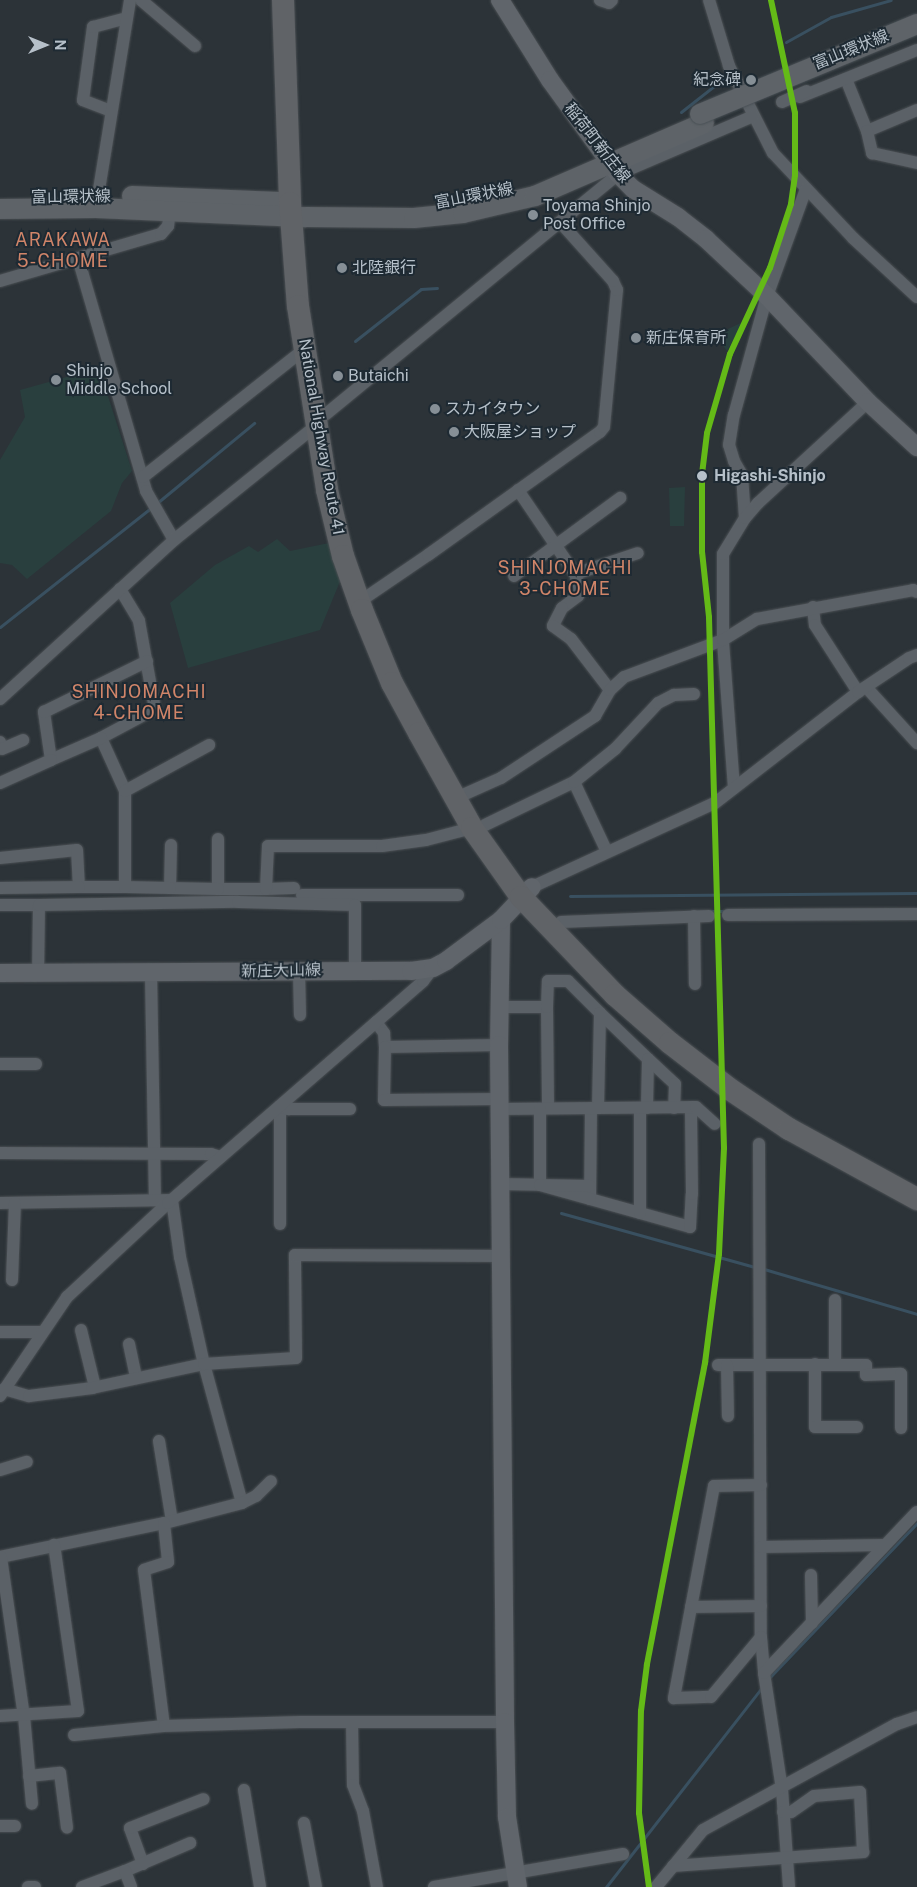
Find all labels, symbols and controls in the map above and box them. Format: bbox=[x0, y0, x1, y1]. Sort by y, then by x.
north arrow bbox=[20, 20, 70, 70]
street label: 富山環状線 bbox=[810, 26, 892, 74]
text: N bbox=[52, 40, 68, 50]
place label: 紀念碑 bbox=[693, 70, 741, 90]
marker: 紀念碑 bbox=[745, 74, 757, 86]
street label: 稲荷町新庄線 bbox=[560, 99, 634, 187]
street label: 富山環状線 bbox=[433, 179, 515, 213]
street label: 富山環状線 bbox=[31, 187, 111, 207]
place label: Toyama Shinjo Post Office bbox=[543, 196, 651, 234]
marker: Toyama Shinjo Post Office bbox=[527, 209, 539, 221]
district label: ARAKAWA 5-CHOME bbox=[14, 230, 112, 272]
place label: 北陸銀行 bbox=[352, 258, 416, 278]
marker: 北陸銀行 bbox=[336, 262, 348, 274]
place label: 新庄保育所 bbox=[646, 328, 726, 348]
marker: 新庄保育所 bbox=[630, 332, 642, 344]
street label: National Highway Route 41 bbox=[294, 337, 348, 537]
place label: Shinjo Middle School bbox=[66, 361, 172, 399]
place label: Butaichi bbox=[348, 366, 409, 386]
marker: Butaichi bbox=[332, 370, 344, 382]
marker: Shinjo Middle School bbox=[50, 374, 62, 386]
place label: スカイタウン bbox=[445, 399, 541, 419]
marker: スカイタウン bbox=[429, 403, 441, 415]
place label: 大阪屋ショップ bbox=[464, 422, 576, 442]
marker: 大阪屋ショップ bbox=[448, 426, 460, 438]
place label: Higashi-Shinjo bbox=[714, 466, 826, 486]
marker: Higashi-Shinjo bbox=[694, 468, 710, 484]
district label: SHINJOMACHI 3-CHOME bbox=[496, 558, 634, 600]
district label: SHINJOMACHI 4-CHOME bbox=[70, 682, 208, 724]
street label: 新庄大山線 bbox=[241, 961, 321, 981]

